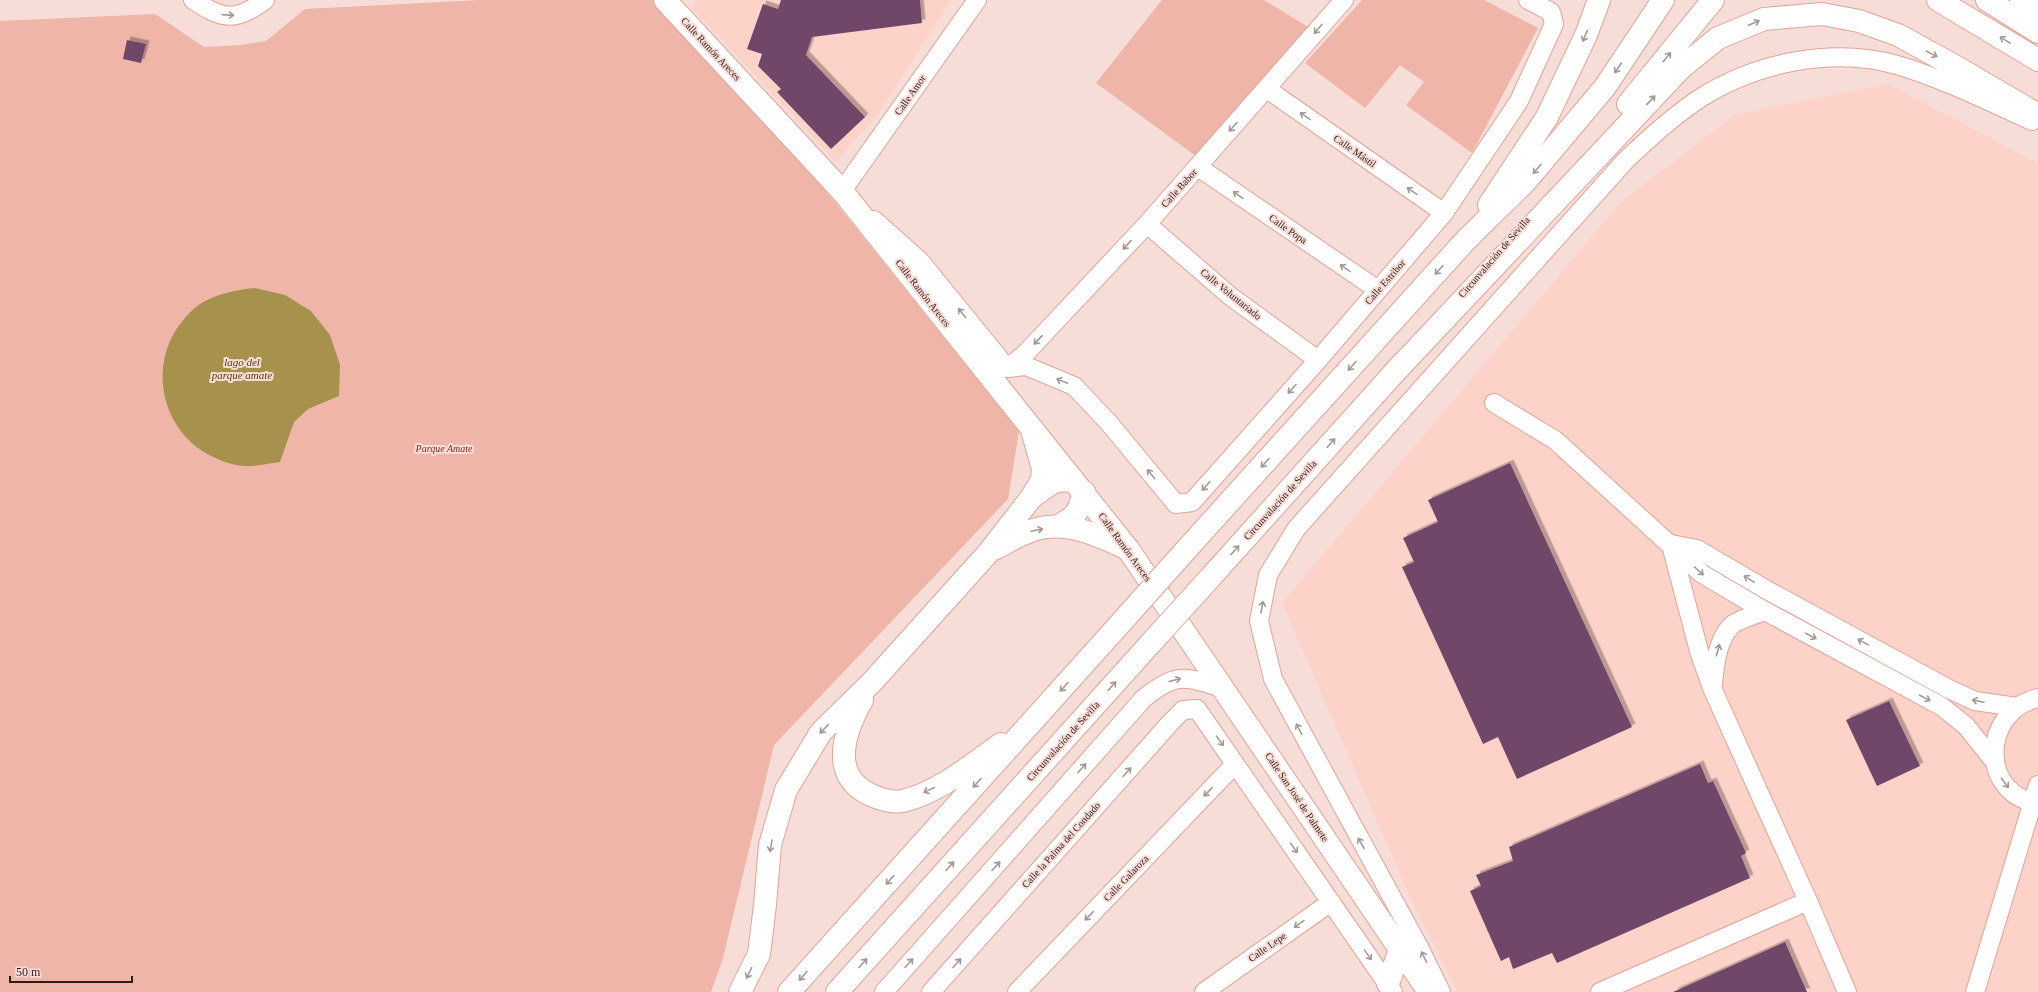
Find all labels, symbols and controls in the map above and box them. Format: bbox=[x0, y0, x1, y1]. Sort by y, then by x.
one-way arrow bbox=[221, 12, 234, 19]
street label: Calle Ramón Areces bbox=[679, 15, 743, 83]
one-way arrow bbox=[1747, 19, 1759, 27]
one-way arrow bbox=[1314, 24, 1323, 35]
one-way arrow bbox=[1581, 30, 1588, 42]
one-way arrow bbox=[2000, 36, 2011, 44]
one-way arrow bbox=[1926, 50, 1938, 58]
one-way arrow bbox=[1662, 52, 1671, 63]
one-way arrow bbox=[1614, 62, 1622, 73]
street label: Calle Amor bbox=[892, 72, 928, 117]
one-way arrow bbox=[1646, 95, 1656, 105]
one-way arrow bbox=[1300, 112, 1311, 120]
one-way arrow bbox=[1228, 122, 1237, 133]
street label: Calle Mástil bbox=[1332, 132, 1378, 170]
one-way arrow bbox=[1532, 163, 1541, 174]
street label: Calle Babor bbox=[1159, 166, 1200, 210]
one-way arrow bbox=[1407, 187, 1418, 195]
one-way arrow bbox=[1233, 191, 1244, 199]
street label: Calle Popa bbox=[1267, 212, 1309, 246]
street label: Circunvalación de Sevilla bbox=[1456, 214, 1532, 300]
one-way arrow bbox=[1122, 240, 1132, 250]
street label: Calle Ramón Areces bbox=[893, 257, 953, 329]
street label: Calle Estribor bbox=[1363, 257, 1408, 307]
one-way arrow bbox=[1340, 264, 1351, 272]
one-way arrow bbox=[1434, 264, 1443, 275]
street label: Calle Voluntariado bbox=[1198, 266, 1264, 322]
one-way arrow bbox=[957, 307, 966, 318]
one-way arrow bbox=[1033, 335, 1043, 345]
water label: lago del parque amate bbox=[211, 356, 272, 381]
one-way arrow bbox=[1347, 361, 1356, 371]
one-way arrow bbox=[1057, 376, 1069, 384]
one-way arrow bbox=[1288, 384, 1297, 394]
one-way arrow bbox=[1327, 438, 1336, 448]
park label: Parque Amate bbox=[415, 443, 473, 454]
street label: Circunvalación de Sevilla bbox=[1241, 458, 1319, 542]
one-way arrow bbox=[1260, 458, 1270, 468]
one-way arrow bbox=[1147, 469, 1155, 480]
one-way arrow bbox=[1201, 481, 1210, 491]
street label: Calle Ramón Areces bbox=[1096, 511, 1154, 584]
one-way arrow bbox=[1030, 525, 1043, 533]
one-way arrow bbox=[1230, 545, 1240, 555]
one-way arrow bbox=[1694, 566, 1704, 576]
one-way arrow bbox=[1743, 575, 1755, 583]
one-way arrow bbox=[1258, 601, 1266, 614]
one-way arrow bbox=[1805, 633, 1817, 640]
one-way arrow bbox=[1857, 638, 1869, 646]
one-way arrow bbox=[1715, 644, 1723, 657]
one-way arrow bbox=[1168, 676, 1181, 683]
one-way arrow bbox=[1059, 682, 1068, 692]
one-way arrow bbox=[1107, 682, 1116, 692]
one-way arrow bbox=[1919, 695, 1931, 702]
one-way arrow bbox=[1972, 696, 1985, 704]
street label: Circunvalación de Sevilla bbox=[1024, 699, 1102, 783]
one-way arrow bbox=[1295, 723, 1303, 735]
one-way arrow bbox=[820, 724, 829, 734]
one-way arrow bbox=[1216, 736, 1224, 747]
street label: Calle San José de Palmete bbox=[1263, 750, 1331, 844]
one-way arrow bbox=[1077, 764, 1086, 774]
one-way arrow bbox=[1122, 767, 1131, 777]
one-way arrow bbox=[2001, 777, 2009, 788]
one-way arrow bbox=[973, 778, 982, 788]
one-way arrow bbox=[923, 787, 935, 794]
one-way arrow bbox=[1203, 787, 1213, 797]
street label: Calle la Palma del Condado bbox=[1020, 800, 1102, 890]
one-way arrow bbox=[1357, 837, 1365, 849]
one-way arrow bbox=[766, 839, 774, 852]
one-way arrow bbox=[1290, 842, 1298, 853]
street label: Calle Galaroza bbox=[1101, 852, 1151, 903]
one-way arrow bbox=[991, 860, 1000, 871]
one-way arrow bbox=[945, 862, 954, 872]
one-way arrow bbox=[886, 875, 895, 885]
one-way arrow bbox=[1084, 911, 1094, 921]
one-way arrow bbox=[1294, 920, 1305, 928]
street label: Calle Lepe bbox=[1246, 930, 1288, 964]
one-way arrow bbox=[1364, 949, 1372, 960]
one-way arrow bbox=[1420, 951, 1427, 963]
scale bar bbox=[10, 958, 132, 984]
one-way arrow bbox=[859, 958, 868, 968]
one-way arrow bbox=[905, 958, 914, 968]
one-way arrow bbox=[952, 958, 962, 968]
text: 50 m bbox=[16, 965, 41, 979]
one-way arrow bbox=[745, 967, 752, 979]
one-way arrow bbox=[799, 971, 808, 982]

